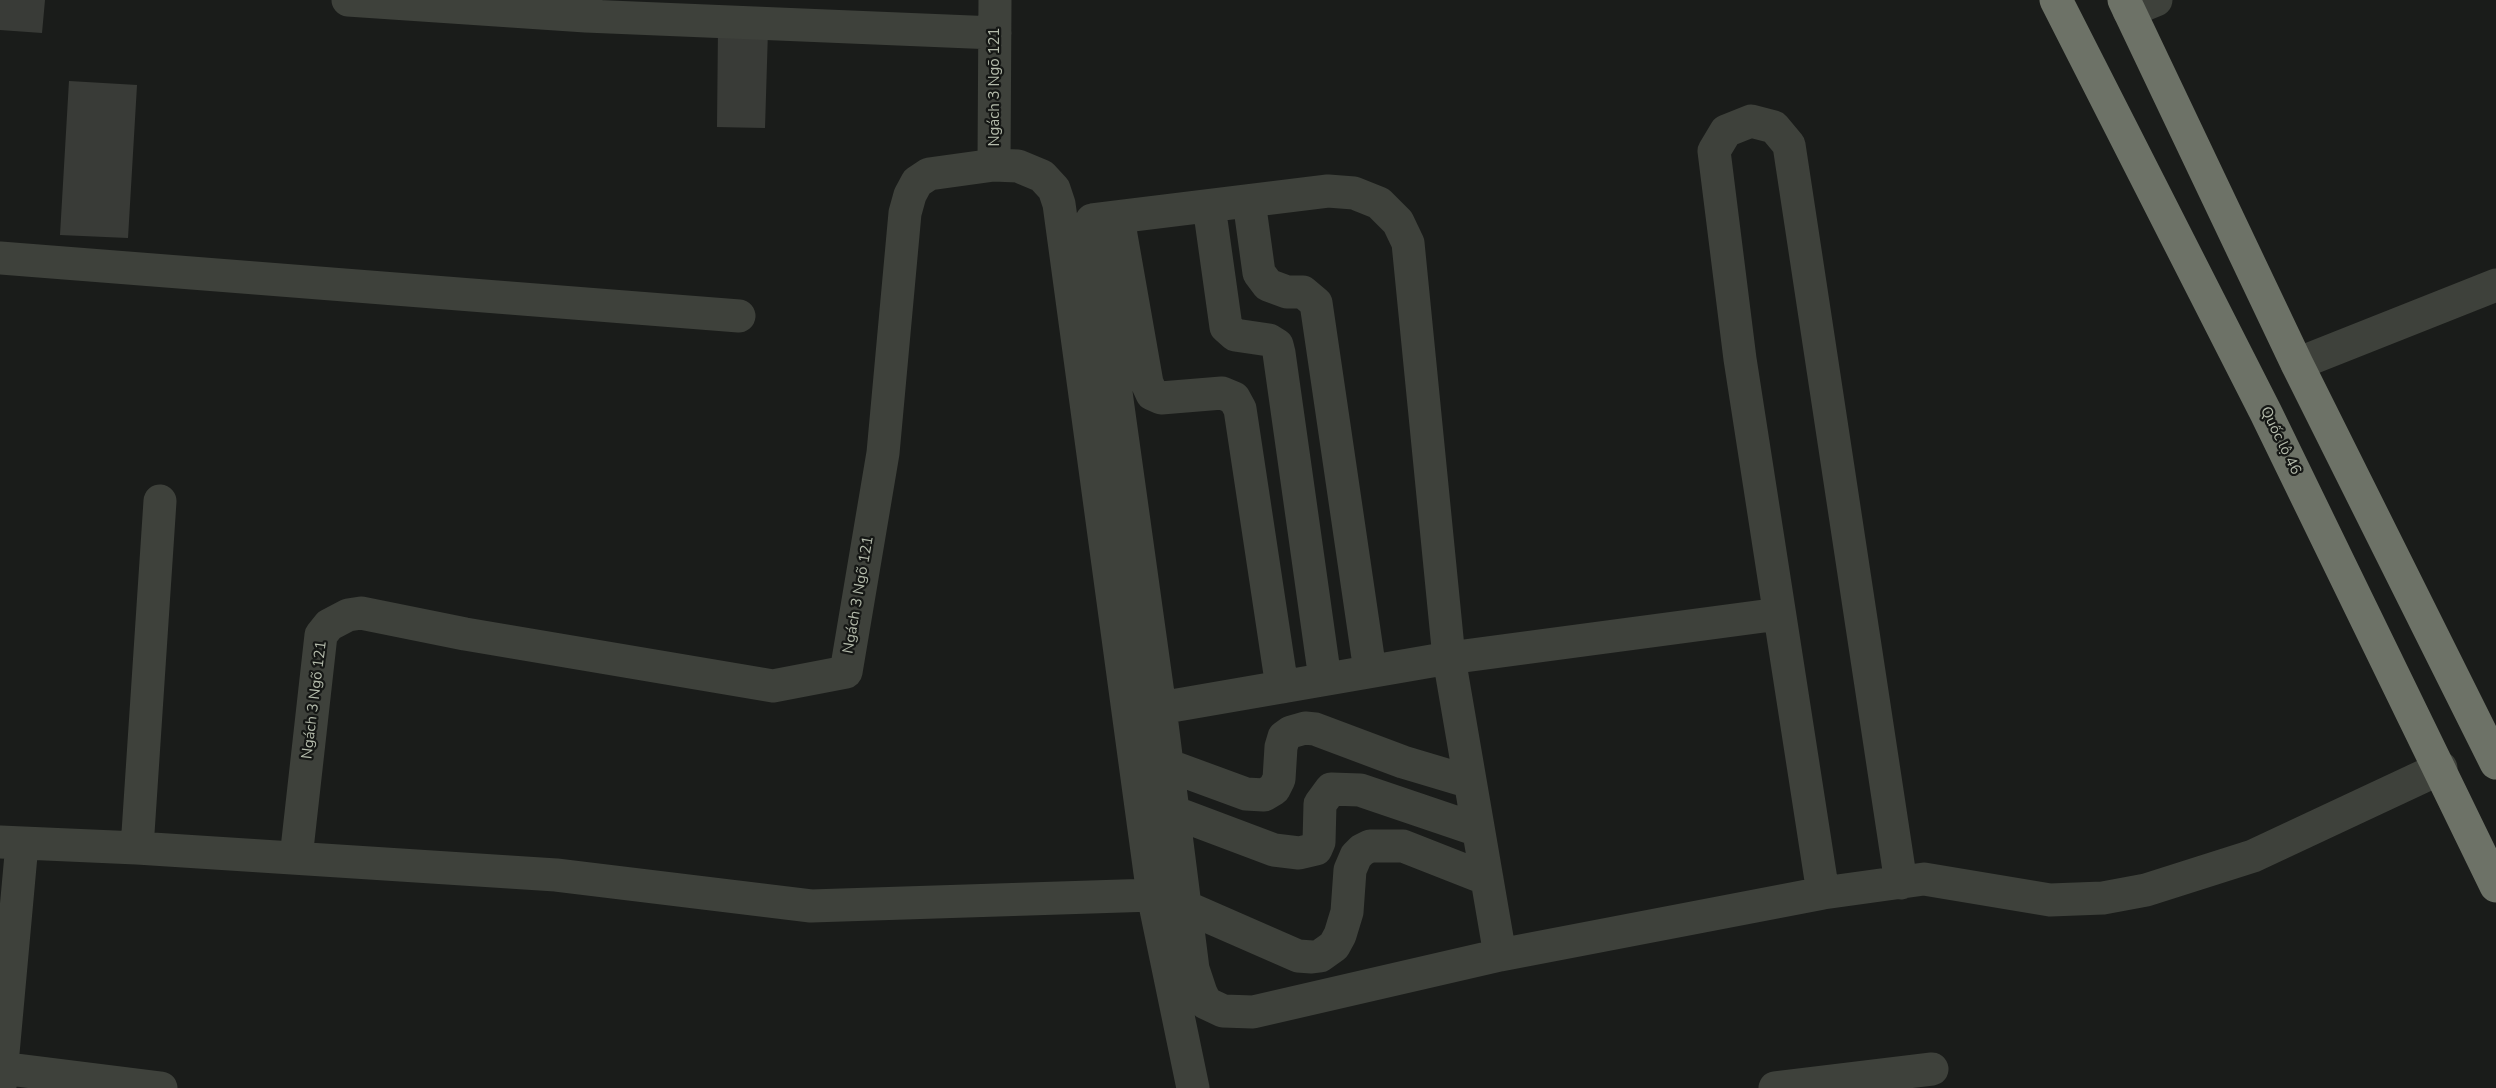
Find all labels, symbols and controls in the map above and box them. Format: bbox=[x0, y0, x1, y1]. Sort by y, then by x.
street label: Ngách 3 Ngõ 121 bbox=[986, 27, 1004, 147]
street label: Quốc lộ 46 bbox=[2256, 404, 2304, 478]
street label: Ngách 3 Ngõ 121 bbox=[840, 535, 878, 655]
street label: Ngách 3 Ngõ 121 bbox=[299, 640, 331, 760]

